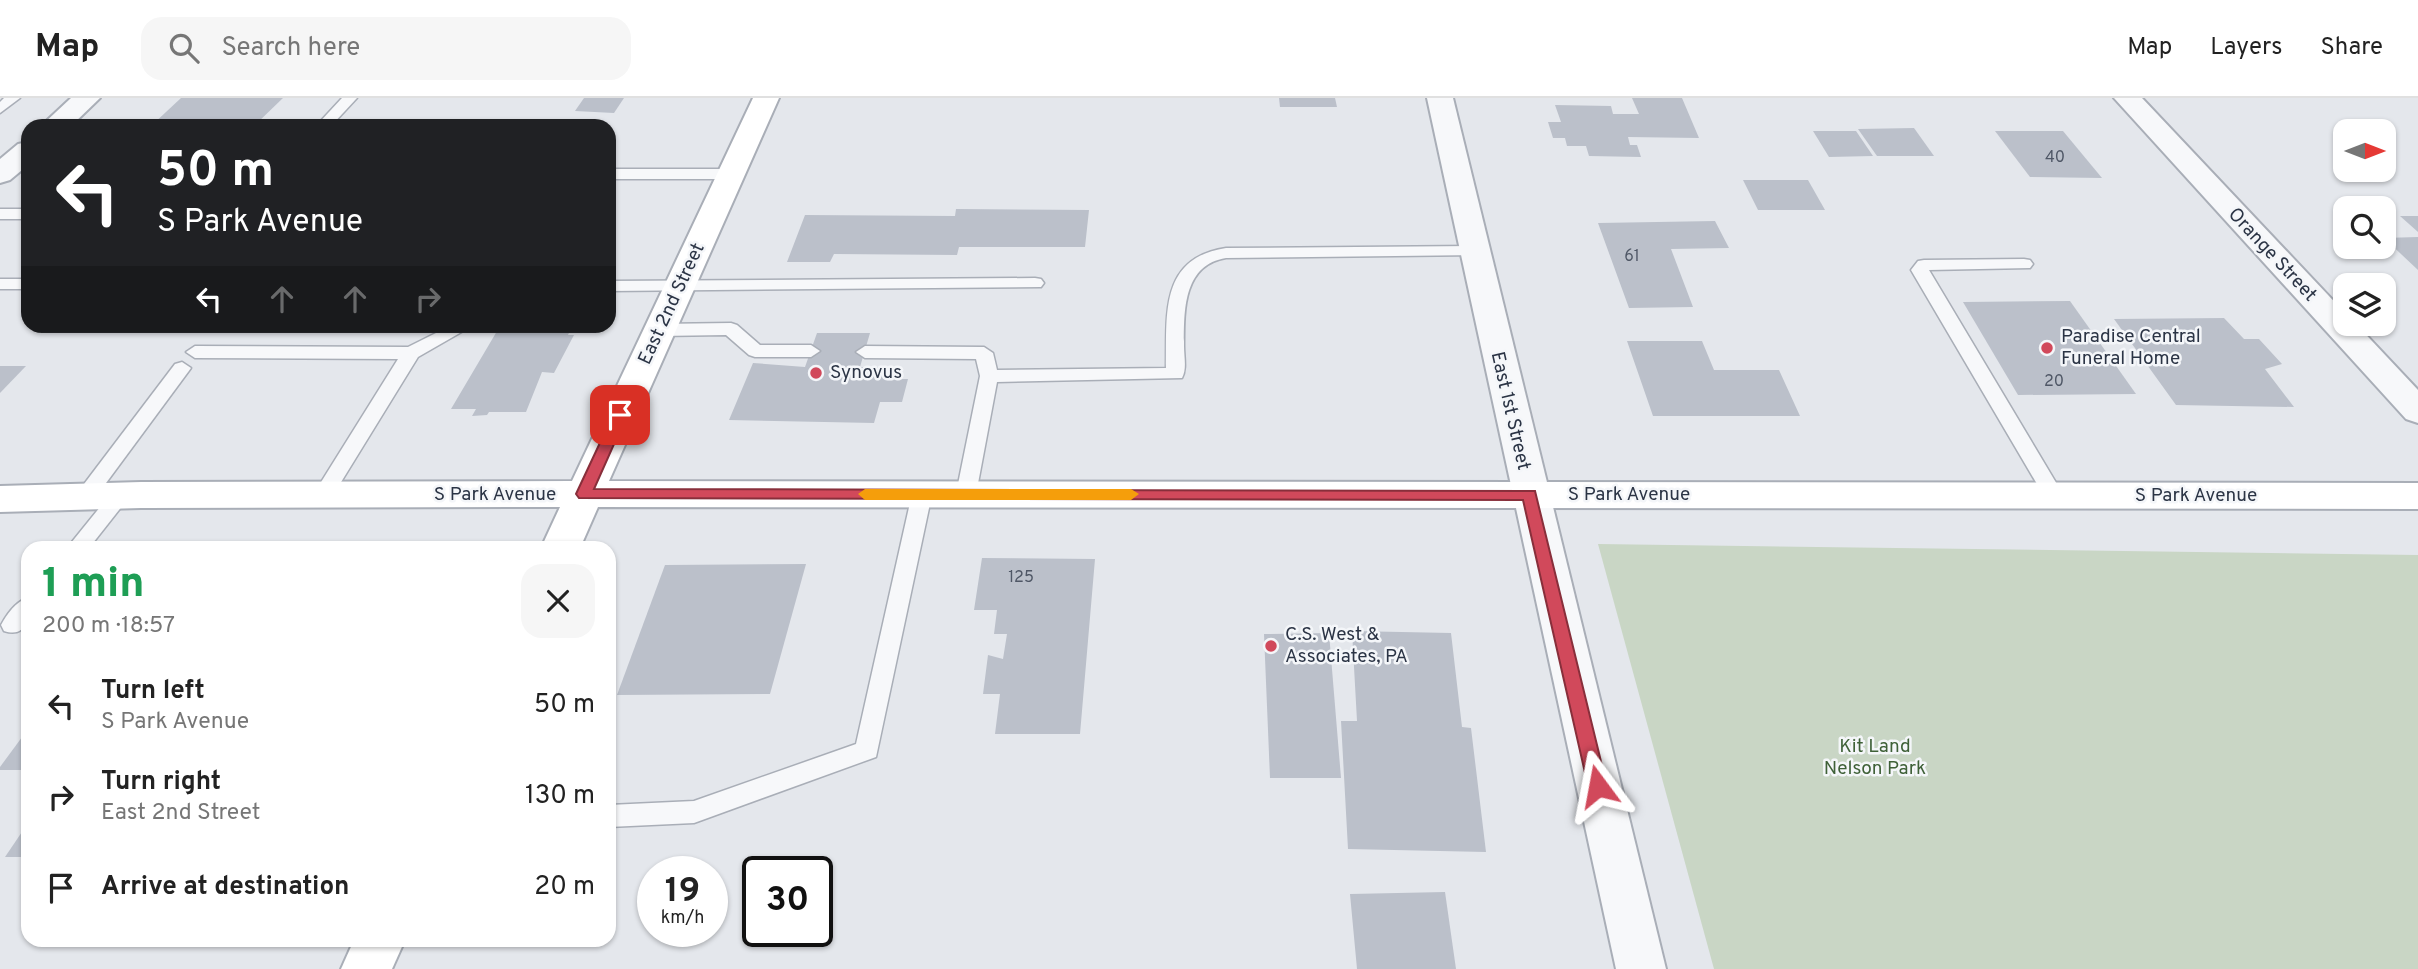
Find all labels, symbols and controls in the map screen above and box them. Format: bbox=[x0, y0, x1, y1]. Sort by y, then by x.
search box bbox=[141, 17, 631, 80]
text: Map bbox=[35, 27, 99, 69]
icon: search bbox=[165, 29, 203, 67]
text: Search here bbox=[221, 32, 360, 65]
text: Map bbox=[2127, 33, 2172, 63]
text: Layers bbox=[2210, 33, 2282, 63]
text: Share bbox=[2320, 33, 2383, 63]
north arrow bbox=[2333, 119, 2396, 182]
map controls bbox=[2333, 119, 2396, 336]
text: 50 m bbox=[157, 142, 274, 204]
icon: left bbox=[42, 147, 133, 238]
house number: 40 bbox=[2045, 148, 2065, 168]
button: search bbox=[2333, 196, 2396, 259]
text: S Park Avenue bbox=[157, 203, 363, 243]
street label: Orange Street bbox=[2222, 203, 2322, 307]
street label: East 2nd Street bbox=[633, 239, 711, 369]
house number: 61 bbox=[1624, 247, 1640, 267]
button: layers bbox=[2333, 273, 2396, 336]
icon: left bbox=[190, 280, 228, 318]
icon: ahead bbox=[263, 280, 301, 318]
icon: ahead bbox=[336, 280, 374, 318]
icon: right bbox=[409, 280, 447, 318]
place label: Paradise Central Funeral Home bbox=[2061, 325, 2201, 371]
marker: Paradise Central Funeral Home bbox=[2039, 340, 2055, 356]
street label: East 1st Street bbox=[1485, 349, 1535, 473]
place label: Synovus bbox=[830, 361, 902, 385]
marker: Synovus bbox=[808, 365, 824, 381]
house number: 20 bbox=[2044, 372, 2064, 392]
pin bbox=[590, 385, 650, 445]
icon: arrive bbox=[601, 396, 639, 434]
street label: S Park Avenue bbox=[434, 483, 556, 507]
street label: S Park Avenue bbox=[1568, 483, 1690, 507]
street label: S Park Avenue bbox=[2135, 484, 2257, 508]
text: 1 min bbox=[42, 559, 145, 612]
button: close bbox=[521, 564, 595, 638]
house number: 125 bbox=[1008, 568, 1034, 588]
text: 200 m · 18:57 bbox=[42, 612, 175, 641]
place label: C.S. West & Associates, PA bbox=[1285, 623, 1408, 669]
marker: C.S. West & Associates, PA bbox=[1263, 638, 1279, 654]
text: Turn left bbox=[101, 675, 205, 708]
icon: left bbox=[42, 687, 80, 725]
text: 50 m bbox=[534, 689, 595, 722]
text: S Park Avenue bbox=[101, 708, 249, 737]
park label: Kit Land Nelson Park bbox=[1824, 735, 1926, 781]
position arrow bbox=[1561, 749, 1635, 823]
text: Turn right bbox=[101, 766, 221, 799]
icon: right bbox=[42, 778, 80, 816]
text: 130 m bbox=[525, 780, 595, 813]
text: East 2nd Street bbox=[101, 799, 260, 828]
speed limit sign: 30 bbox=[742, 856, 833, 947]
icon: arrive bbox=[42, 869, 80, 907]
text: 19 bbox=[665, 870, 700, 914]
text: Arrive at destination bbox=[101, 871, 349, 904]
text: 20 m bbox=[534, 871, 595, 904]
text: km/h bbox=[661, 907, 704, 930]

